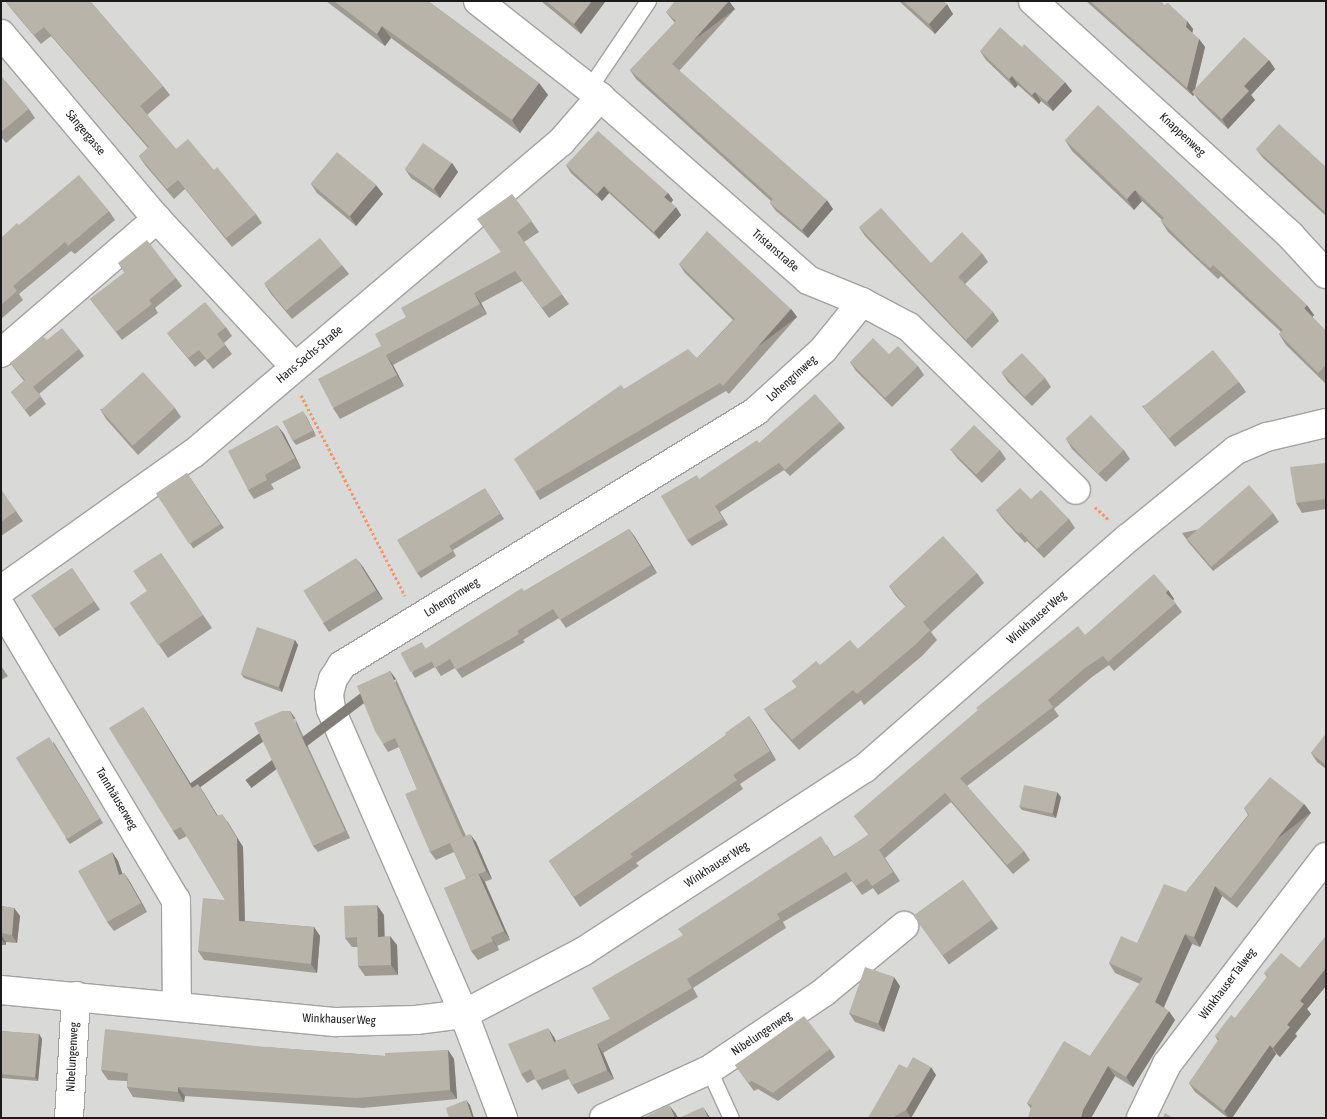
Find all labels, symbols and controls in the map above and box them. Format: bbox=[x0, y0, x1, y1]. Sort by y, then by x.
street label: Sängergasse bbox=[62, 108, 108, 158]
street label: Knappenweg bbox=[1156, 110, 1208, 160]
street label: Tristanstraße bbox=[749, 227, 801, 275]
street label: Hans-Sachs-Straße bbox=[274, 323, 346, 387]
street label: Lohengrinweg bbox=[764, 353, 820, 405]
street label: Lohengrinweg bbox=[422, 575, 482, 621]
street label: Winkhauser Weg bbox=[1005, 588, 1069, 648]
street label: Tannhäuserweg bbox=[92, 765, 140, 833]
street label: Winkhauser Weg bbox=[682, 839, 752, 891]
street label: Winkhauser Talweg bbox=[1197, 946, 1259, 1022]
street label: Nibelungenweg bbox=[729, 1009, 795, 1059]
street label: Winkhauser Weg bbox=[302, 1012, 376, 1028]
street label: Nibelungenweg bbox=[64, 1022, 82, 1092]

